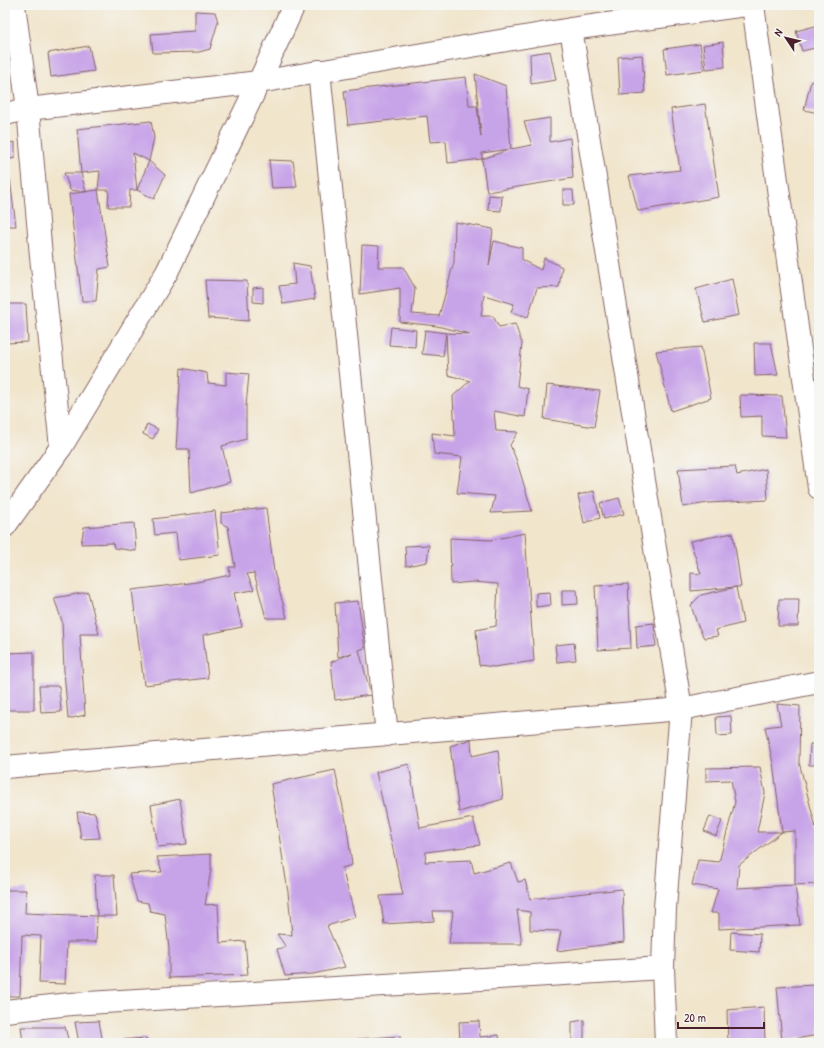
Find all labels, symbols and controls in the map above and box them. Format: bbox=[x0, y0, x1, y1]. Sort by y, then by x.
north arrow bbox=[766, 18, 806, 58]
text: N bbox=[770, 26, 785, 39]
scale bar bbox=[678, 1004, 764, 1030]
text: 20 m bbox=[684, 1009, 706, 1026]

